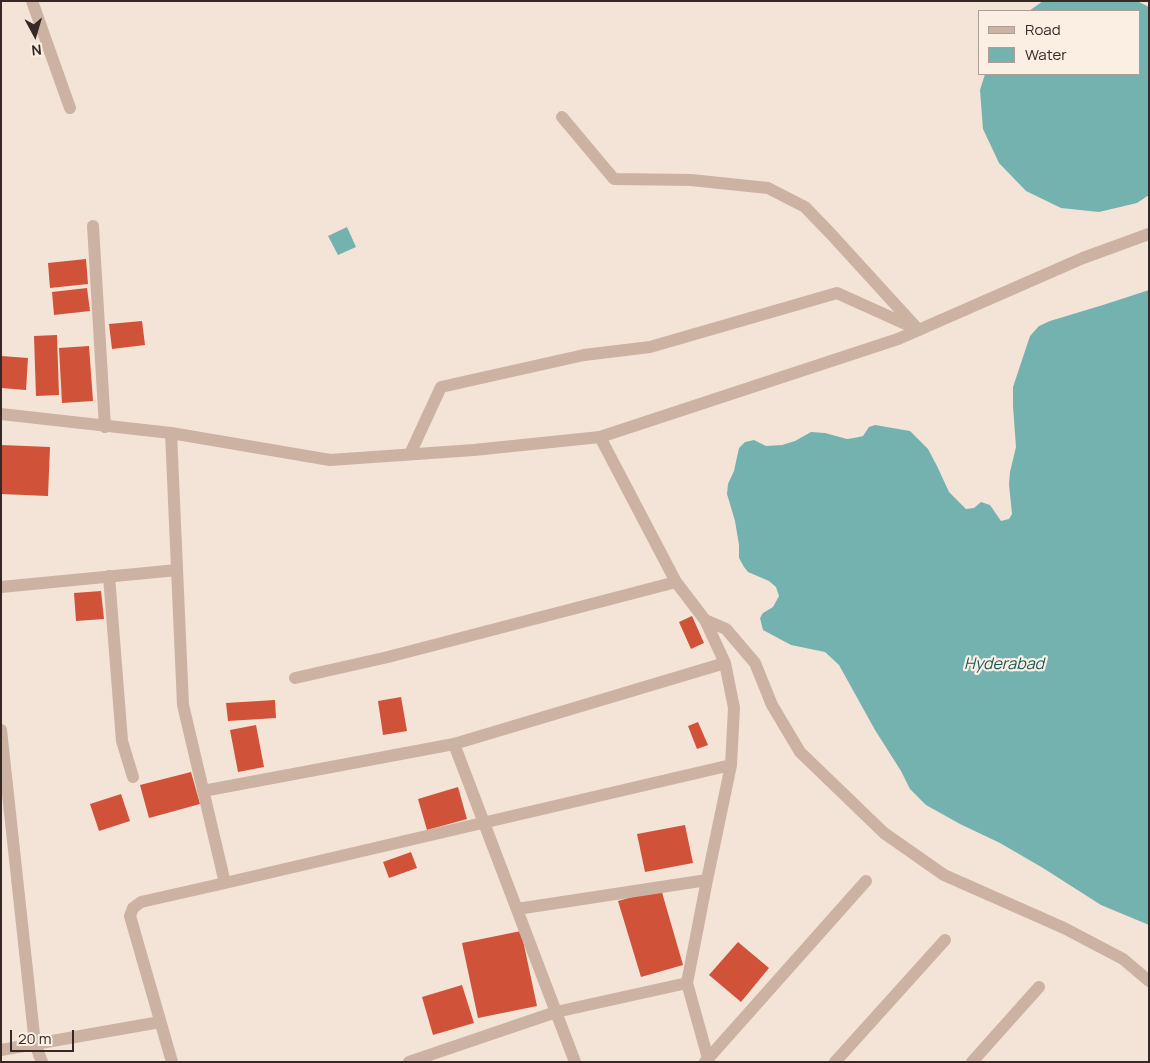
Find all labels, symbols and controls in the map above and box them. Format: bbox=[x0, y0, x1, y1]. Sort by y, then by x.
north arrow bbox=[10, 10, 60, 60]
legend bbox=[978, 10, 1140, 75]
text: Road bbox=[1025, 19, 1061, 40]
text: N bbox=[31, 40, 43, 60]
text: Water bbox=[1025, 44, 1067, 65]
water label: Hyderabad bbox=[964, 655, 1044, 675]
scale bar bbox=[12, 1020, 76, 1052]
text: 20 m bbox=[18, 1028, 51, 1049]

